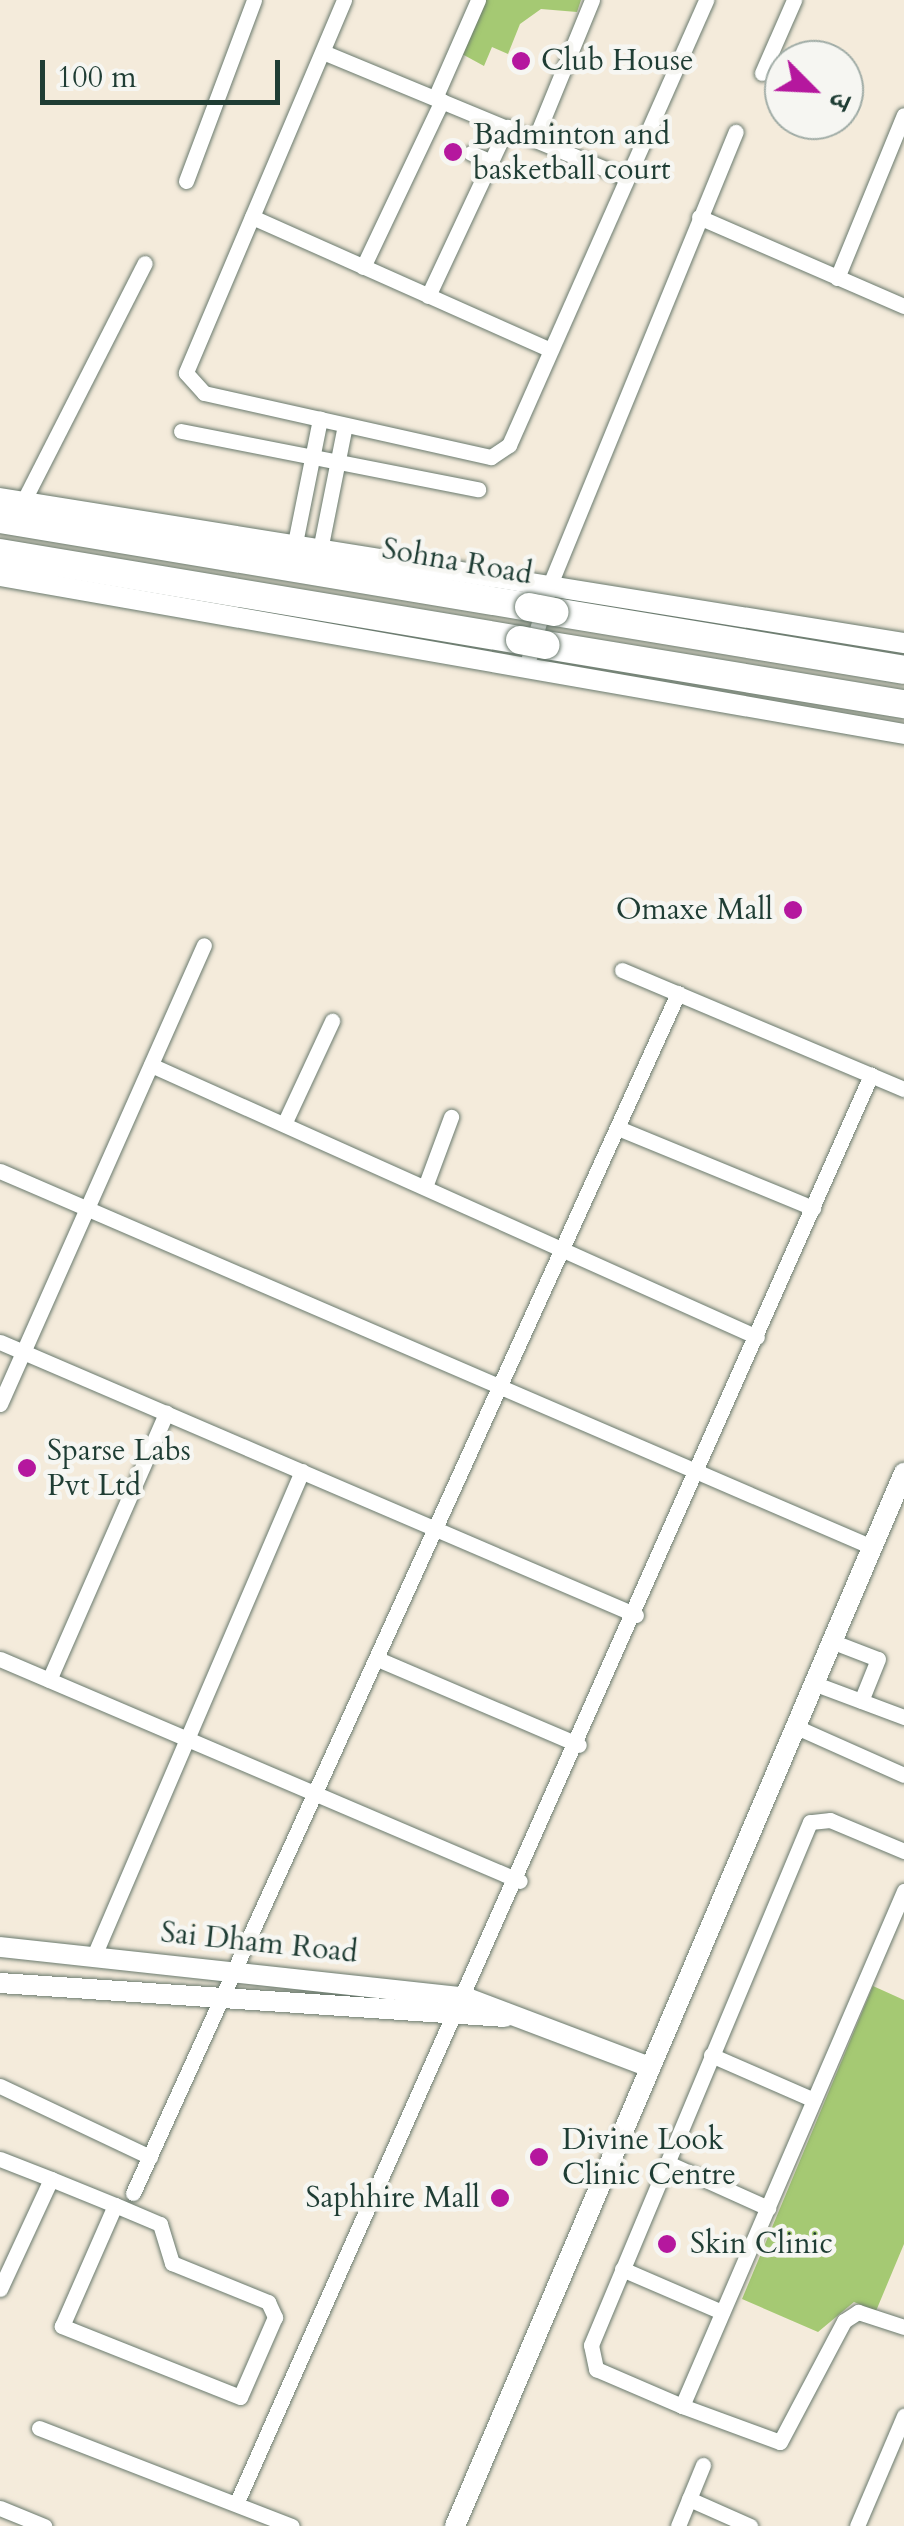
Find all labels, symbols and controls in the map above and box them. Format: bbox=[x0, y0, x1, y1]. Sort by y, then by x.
scale bar bbox=[45, 40, 285, 102]
north arrow bbox=[764, 40, 864, 140]
place label: Club House bbox=[541, 43, 694, 79]
marker: Club House bbox=[510, 50, 532, 72]
text: 100 m bbox=[57, 57, 137, 98]
text: उ bbox=[819, 87, 860, 116]
place label: Badminton and basketball court bbox=[473, 117, 670, 188]
marker: Badminton and basketball court bbox=[442, 141, 464, 163]
street label: Sohna Road bbox=[379, 531, 535, 593]
place label: Omaxe Mall bbox=[616, 892, 773, 928]
marker: Omaxe Mall bbox=[782, 899, 804, 921]
place label: Sparse Labs Pvt Ltd bbox=[47, 1433, 191, 1504]
marker: Sparse Labs Pvt Ltd bbox=[16, 1457, 38, 1479]
street label: Sai Dham Road bbox=[159, 1915, 359, 1971]
place label: Divine Look Clinic Centre bbox=[562, 2122, 736, 2192]
marker: Divine Look Clinic Centre bbox=[526, 2144, 552, 2170]
place label: Saphhire Mall bbox=[306, 2180, 480, 2216]
marker: Saphhire Mall bbox=[489, 2187, 511, 2209]
place label: Skin Clinic bbox=[690, 2226, 833, 2262]
marker: Skin Clinic bbox=[654, 2231, 680, 2257]

